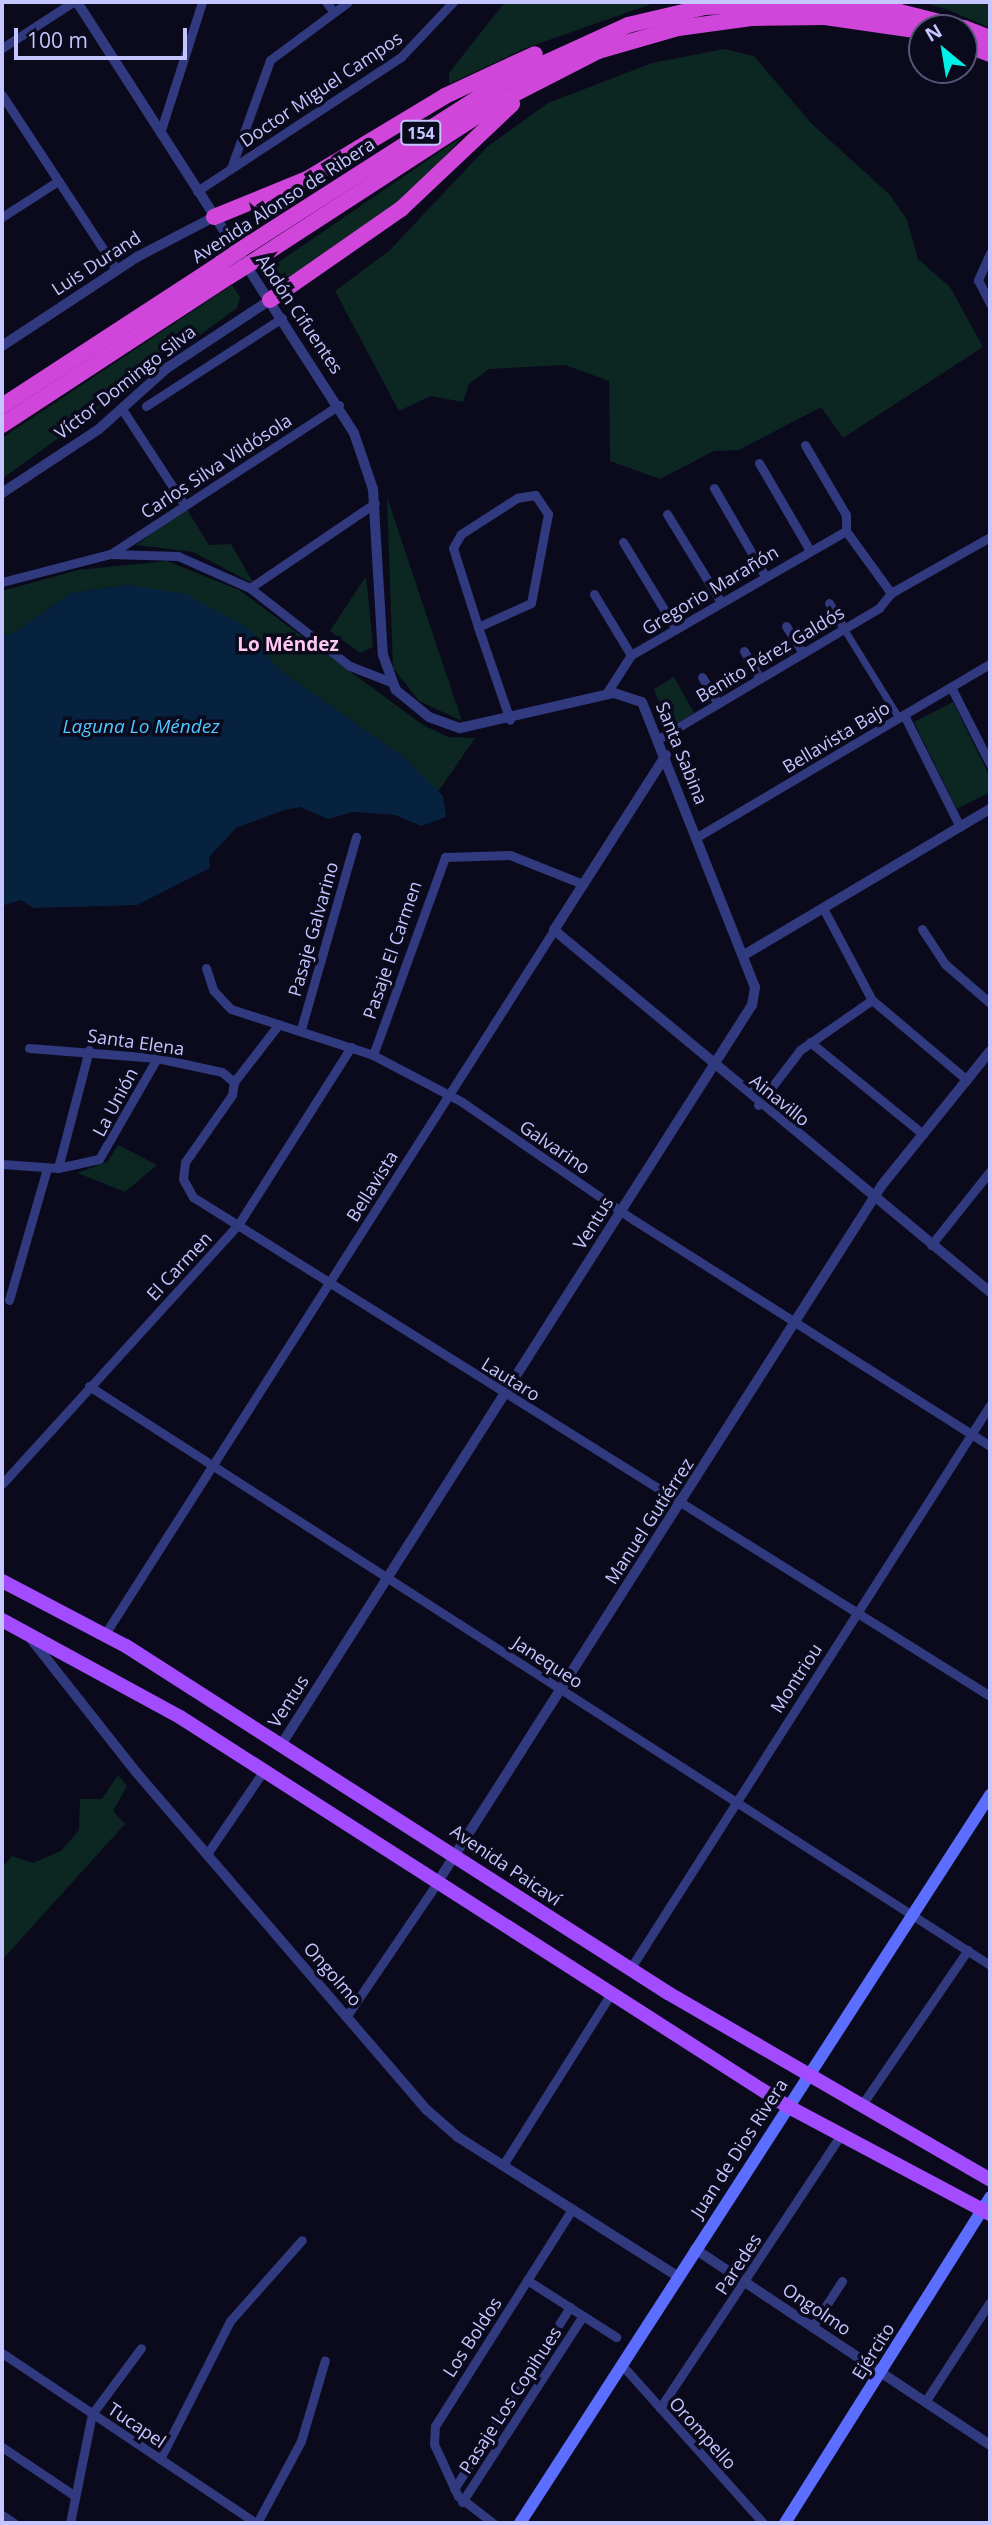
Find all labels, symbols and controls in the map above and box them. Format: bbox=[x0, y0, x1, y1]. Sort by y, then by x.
scale bar bbox=[18, 14, 191, 58]
north arrow bbox=[908, 14, 978, 84]
text: N bbox=[920, 17, 947, 48]
text: 100 m bbox=[27, 26, 88, 54]
street label: Doctor Miguel Campos bbox=[236, 27, 406, 151]
road number: 154 bbox=[400, 120, 442, 146]
street label: Avenida Alonso de Ribera bbox=[188, 133, 378, 267]
street label: Luis Durand bbox=[47, 226, 145, 300]
street label: Abdón Cifuentes bbox=[252, 250, 348, 378]
street label: Víctor Domingo Silva bbox=[50, 320, 200, 444]
street label: Carlos Silva Vildósola bbox=[136, 409, 296, 523]
street label: Gregorio Marañón bbox=[638, 541, 782, 639]
street label: Benito Pérez Galdós bbox=[692, 601, 848, 707]
district label: Lo Méndez bbox=[237, 634, 339, 656]
street label: Bellavista Bajo bbox=[779, 697, 893, 777]
street label: Santa Sabina bbox=[652, 699, 712, 807]
water label: Laguna Lo Méndez bbox=[62, 716, 220, 738]
street label: Pasaje Galvarino bbox=[283, 859, 343, 999]
street label: Pasaje El Carmen bbox=[358, 878, 426, 1022]
street label: Santa Elena bbox=[86, 1025, 186, 1059]
street label: La Unión bbox=[88, 1064, 142, 1140]
street label: Ainavillo bbox=[746, 1069, 814, 1131]
street label: Galvarino bbox=[516, 1116, 594, 1178]
street label: Bellavista bbox=[342, 1147, 402, 1225]
street label: Ventus bbox=[568, 1193, 618, 1253]
street label: El Carmen bbox=[142, 1227, 216, 1305]
street label: Lautaro bbox=[478, 1353, 544, 1405]
street label: Manuel Gutiérrez bbox=[600, 1454, 698, 1588]
street label: Janequeo bbox=[509, 1631, 587, 1693]
street label: Montriou bbox=[766, 1639, 826, 1717]
street label: Ventus bbox=[263, 1671, 313, 1731]
street label: Avenida Paicaví bbox=[446, 1820, 566, 1910]
street label: Ongolmo bbox=[299, 1938, 367, 2010]
street label: Juan de Dios Rivera bbox=[686, 2075, 792, 2221]
street label: Paredes bbox=[710, 2230, 766, 2298]
street label: Ongolmo bbox=[779, 2278, 855, 2340]
street label: Los Boldos bbox=[438, 2293, 506, 2381]
street label: Ejército bbox=[847, 2319, 899, 2383]
street label: Pasaje Los Copihues bbox=[454, 2323, 566, 2477]
street label: Orompello bbox=[665, 2392, 741, 2474]
street label: Tucapel bbox=[104, 2398, 170, 2452]

